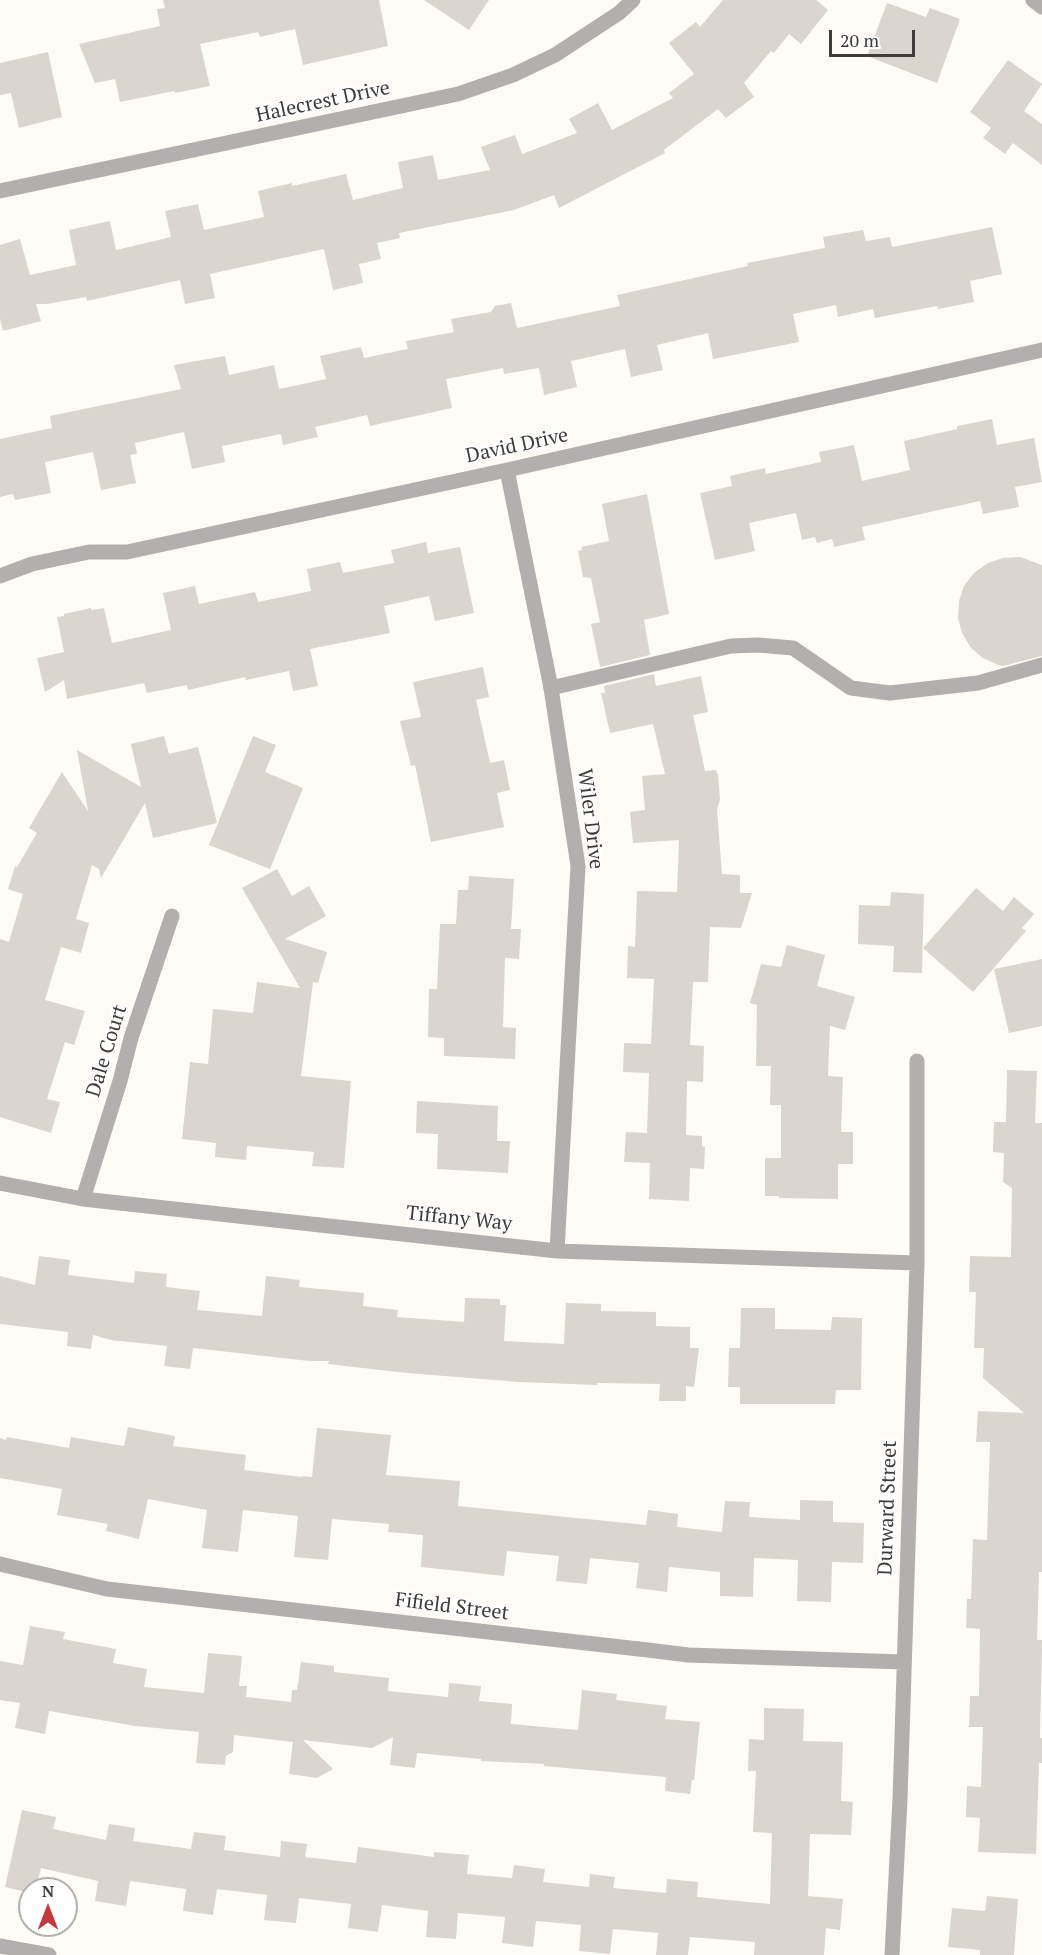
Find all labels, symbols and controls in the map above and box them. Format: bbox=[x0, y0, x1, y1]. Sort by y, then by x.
scale bar bbox=[832, 18, 918, 56]
text: 20 m bbox=[840, 28, 879, 52]
street label: Halecrest Drive bbox=[254, 76, 392, 128]
street label: David Drive bbox=[464, 423, 570, 469]
street label: Wiler Drive bbox=[572, 767, 608, 871]
street label: Dale Court bbox=[82, 1002, 132, 1100]
street label: Tiffany Way bbox=[405, 1201, 513, 1237]
street label: Durward Street bbox=[874, 1440, 902, 1576]
street label: Fifield Street bbox=[394, 1588, 510, 1626]
north arrow bbox=[18, 1877, 78, 1937]
text: N bbox=[42, 1880, 54, 1902]

